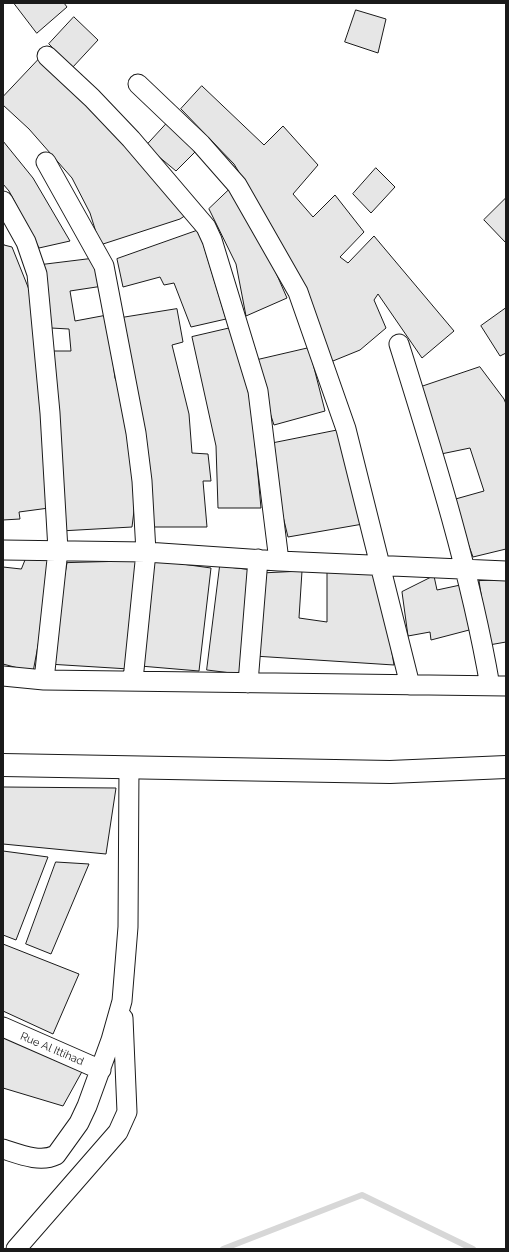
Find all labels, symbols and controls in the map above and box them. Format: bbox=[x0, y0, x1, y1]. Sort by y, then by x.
street label: Rue Al Ittihad bbox=[18, 1030, 86, 1068]

